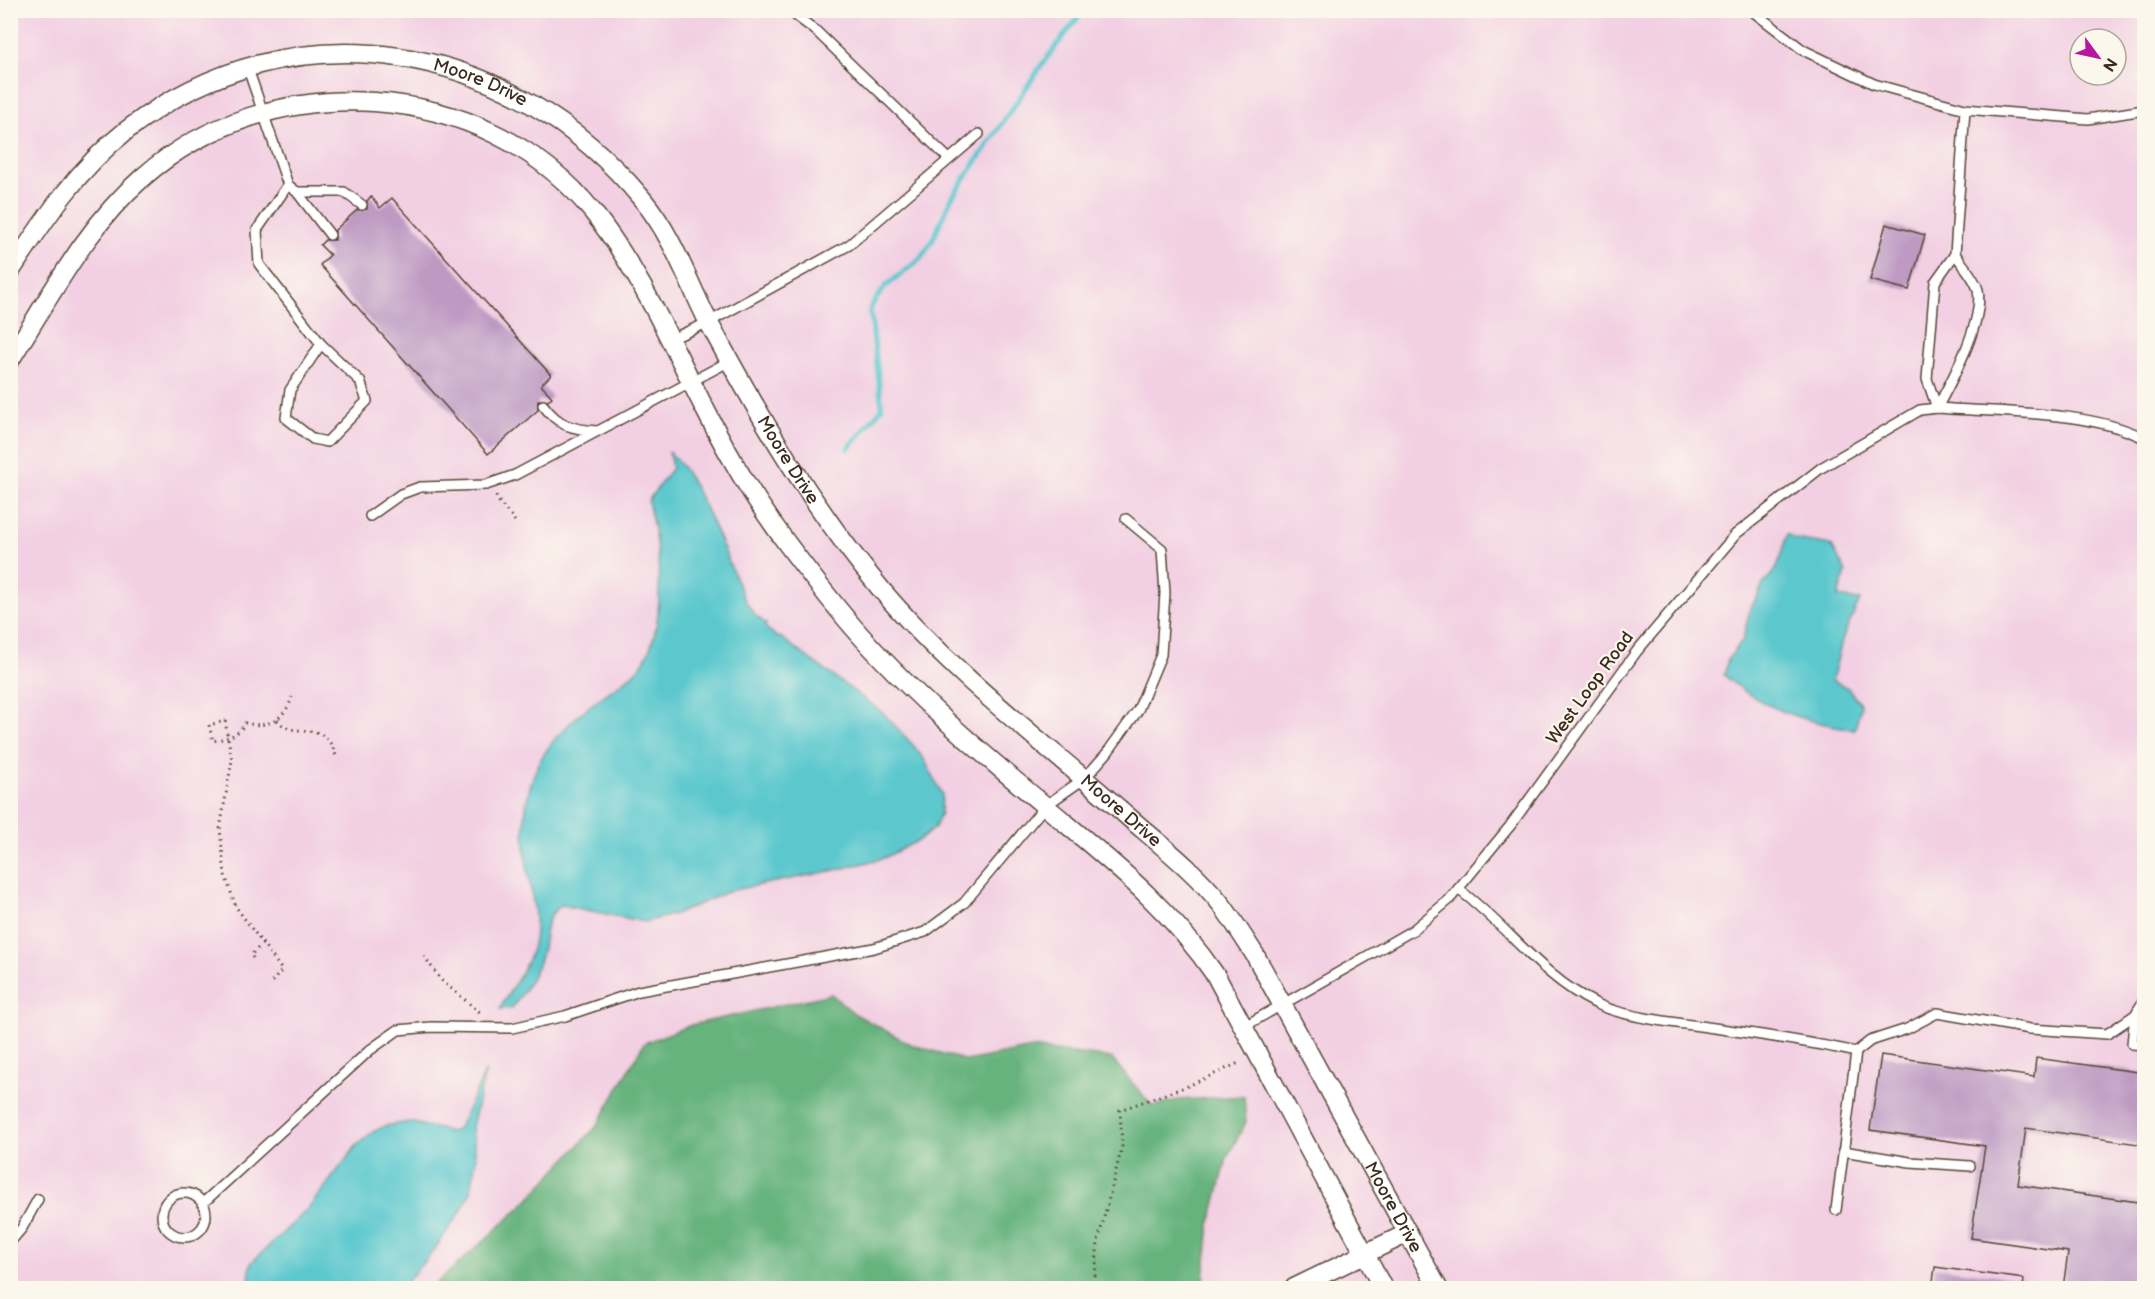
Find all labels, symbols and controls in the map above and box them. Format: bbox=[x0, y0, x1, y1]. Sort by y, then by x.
north arrow bbox=[2068, 27, 2128, 87]
street label: Moore Drive bbox=[431, 54, 532, 111]
text: N bbox=[2098, 54, 2121, 75]
street label: Moore Drive bbox=[753, 412, 824, 508]
street label: West Loop Road bbox=[1542, 627, 1638, 749]
street label: Moore Drive bbox=[1076, 770, 1166, 851]
street label: Moore Drive bbox=[1360, 1158, 1427, 1256]

